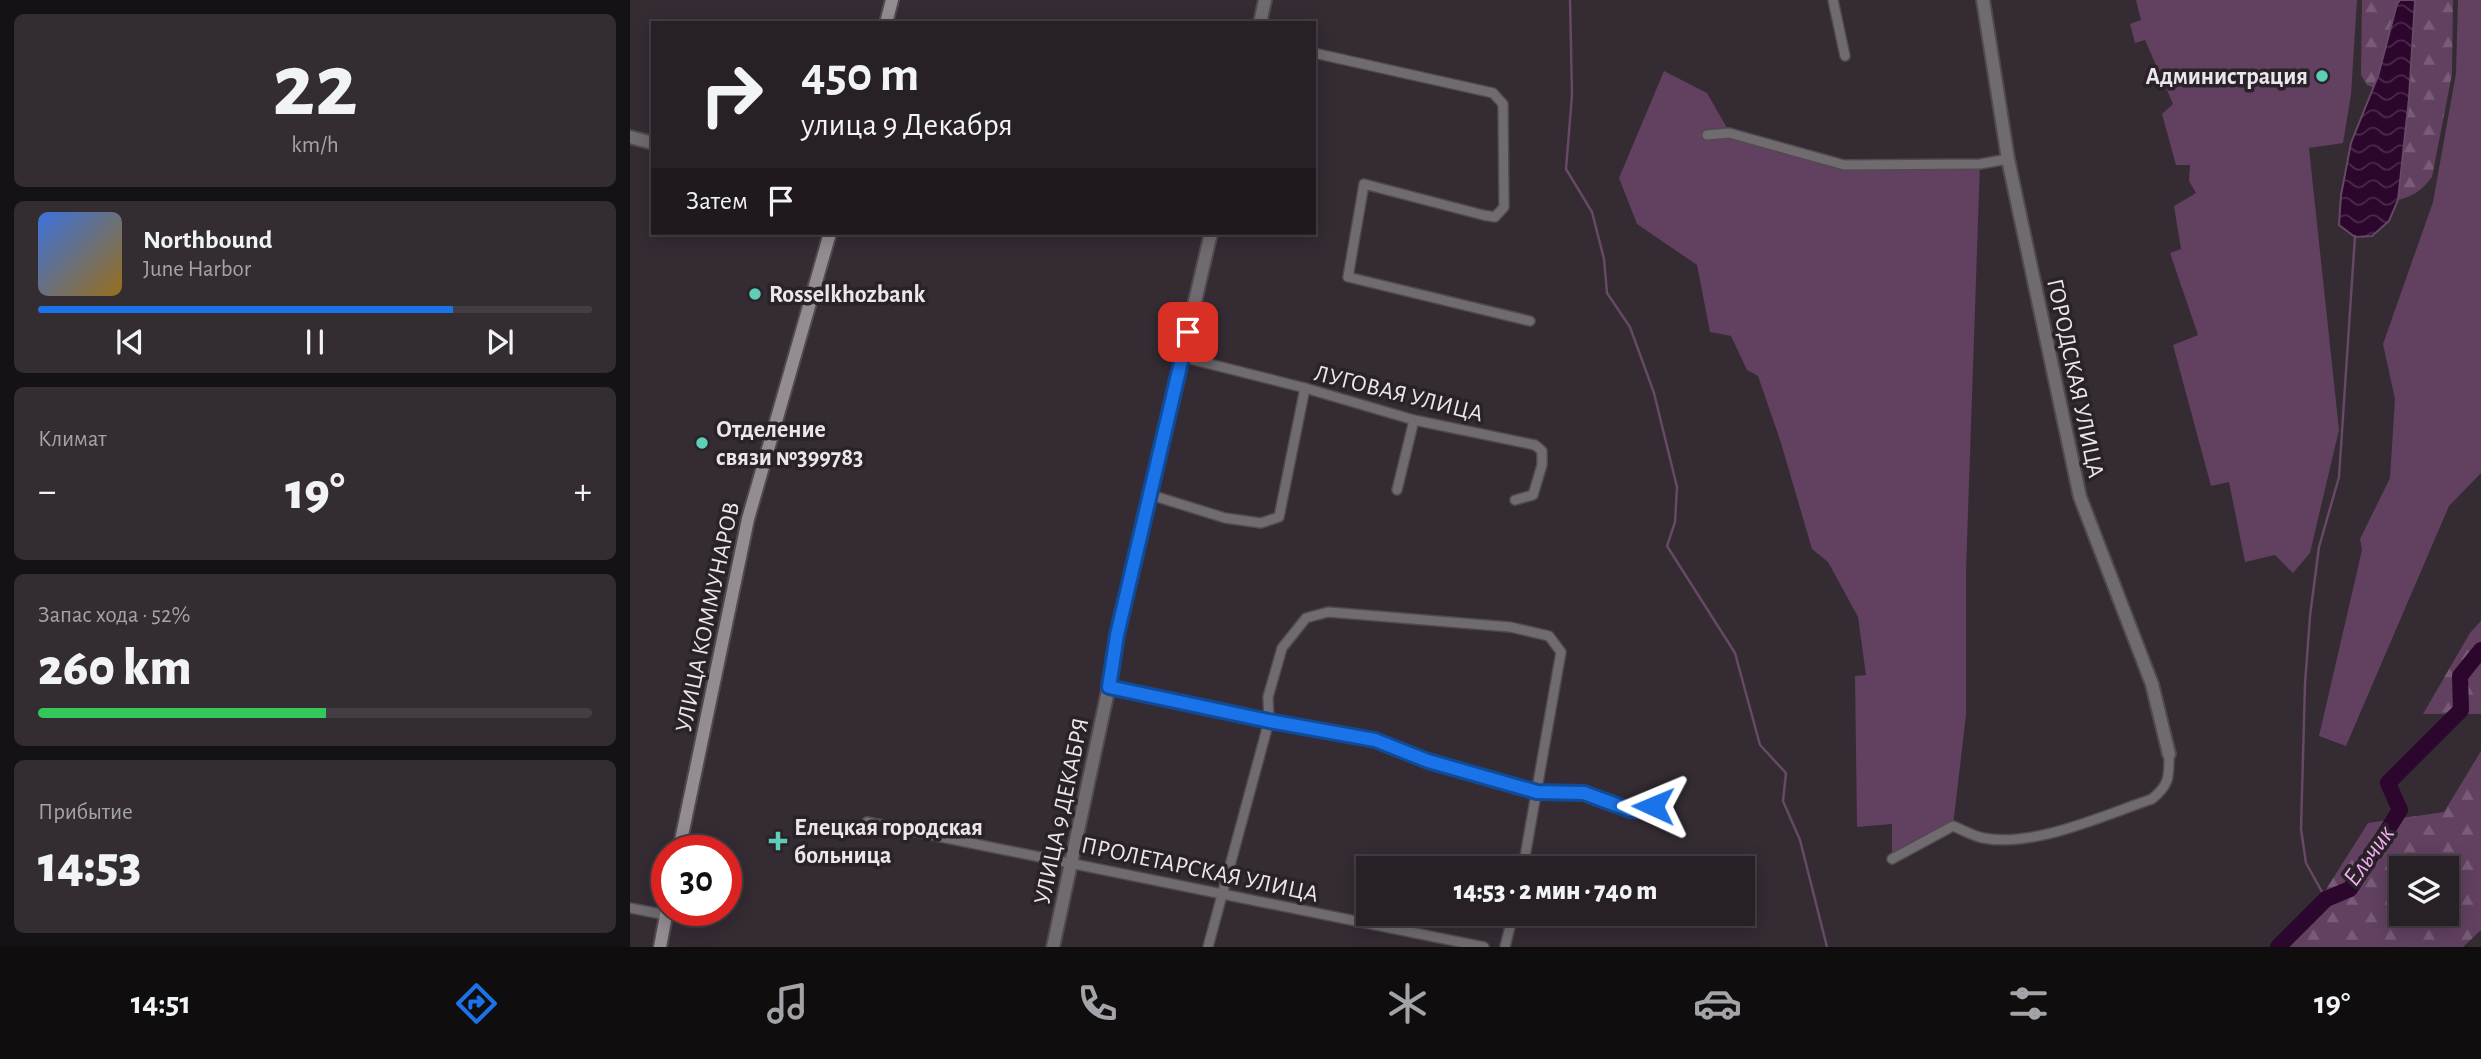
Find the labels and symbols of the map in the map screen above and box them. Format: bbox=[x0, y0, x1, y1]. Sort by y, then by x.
place label: Администрация bbox=[2145, 65, 2308, 89]
marker: Администрация bbox=[2314, 68, 2330, 84]
street label: ГОРОДСКАЯ УЛИЦА bbox=[2042, 276, 2108, 480]
place label: Rosselkhozbank bbox=[769, 283, 925, 307]
marker: Rosselkhozbank bbox=[747, 286, 763, 302]
pin bbox=[1158, 302, 1218, 362]
street label: ЛУГОВАЯ УЛИЦА bbox=[1312, 361, 1486, 427]
place label: Отделение связи №399783 bbox=[716, 418, 863, 470]
marker: Отделение связи №399783 bbox=[694, 435, 710, 451]
street label: УЛИЦА КОММУНАРОВ bbox=[672, 500, 744, 735]
street label: УЛИЦА 9 ДЕКАБРЯ bbox=[1030, 716, 1094, 907]
position arrow bbox=[1616, 769, 1690, 843]
place label: Елецкая городская больница bbox=[794, 816, 983, 868]
water label: Ельчик bbox=[2339, 821, 2399, 890]
marker: Елецкая городская больница bbox=[768, 831, 788, 851]
street label: ПРОЛЕТАРСКАЯ УЛИЦА bbox=[1079, 833, 1321, 907]
speed limit sign: 30 bbox=[651, 835, 742, 926]

